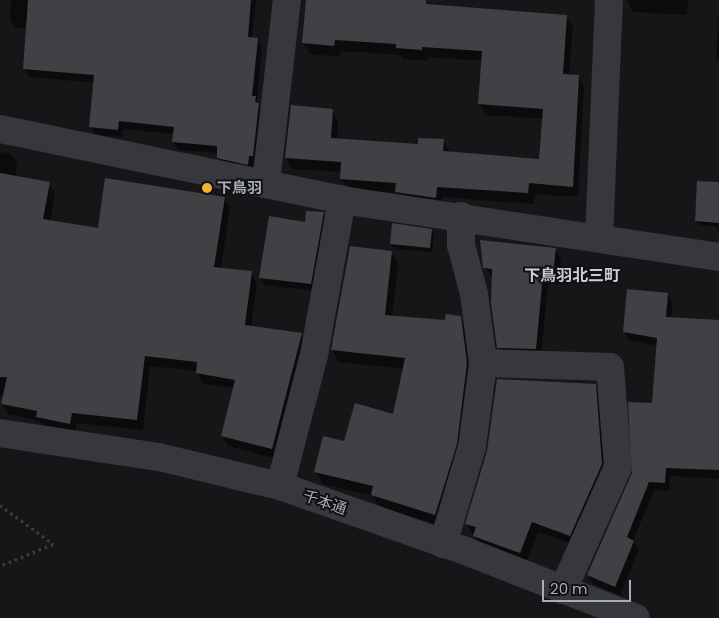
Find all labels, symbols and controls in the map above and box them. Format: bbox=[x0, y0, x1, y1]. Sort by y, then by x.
place label: 下鳥羽 bbox=[217, 179, 262, 197]
marker: 下鳥羽 bbox=[201, 182, 213, 194]
district label: 下鳥羽北三町 bbox=[524, 266, 620, 286]
street label: 千本通 bbox=[301, 486, 349, 518]
scale bar bbox=[544, 570, 633, 602]
text: 20 m bbox=[550, 578, 588, 599]

